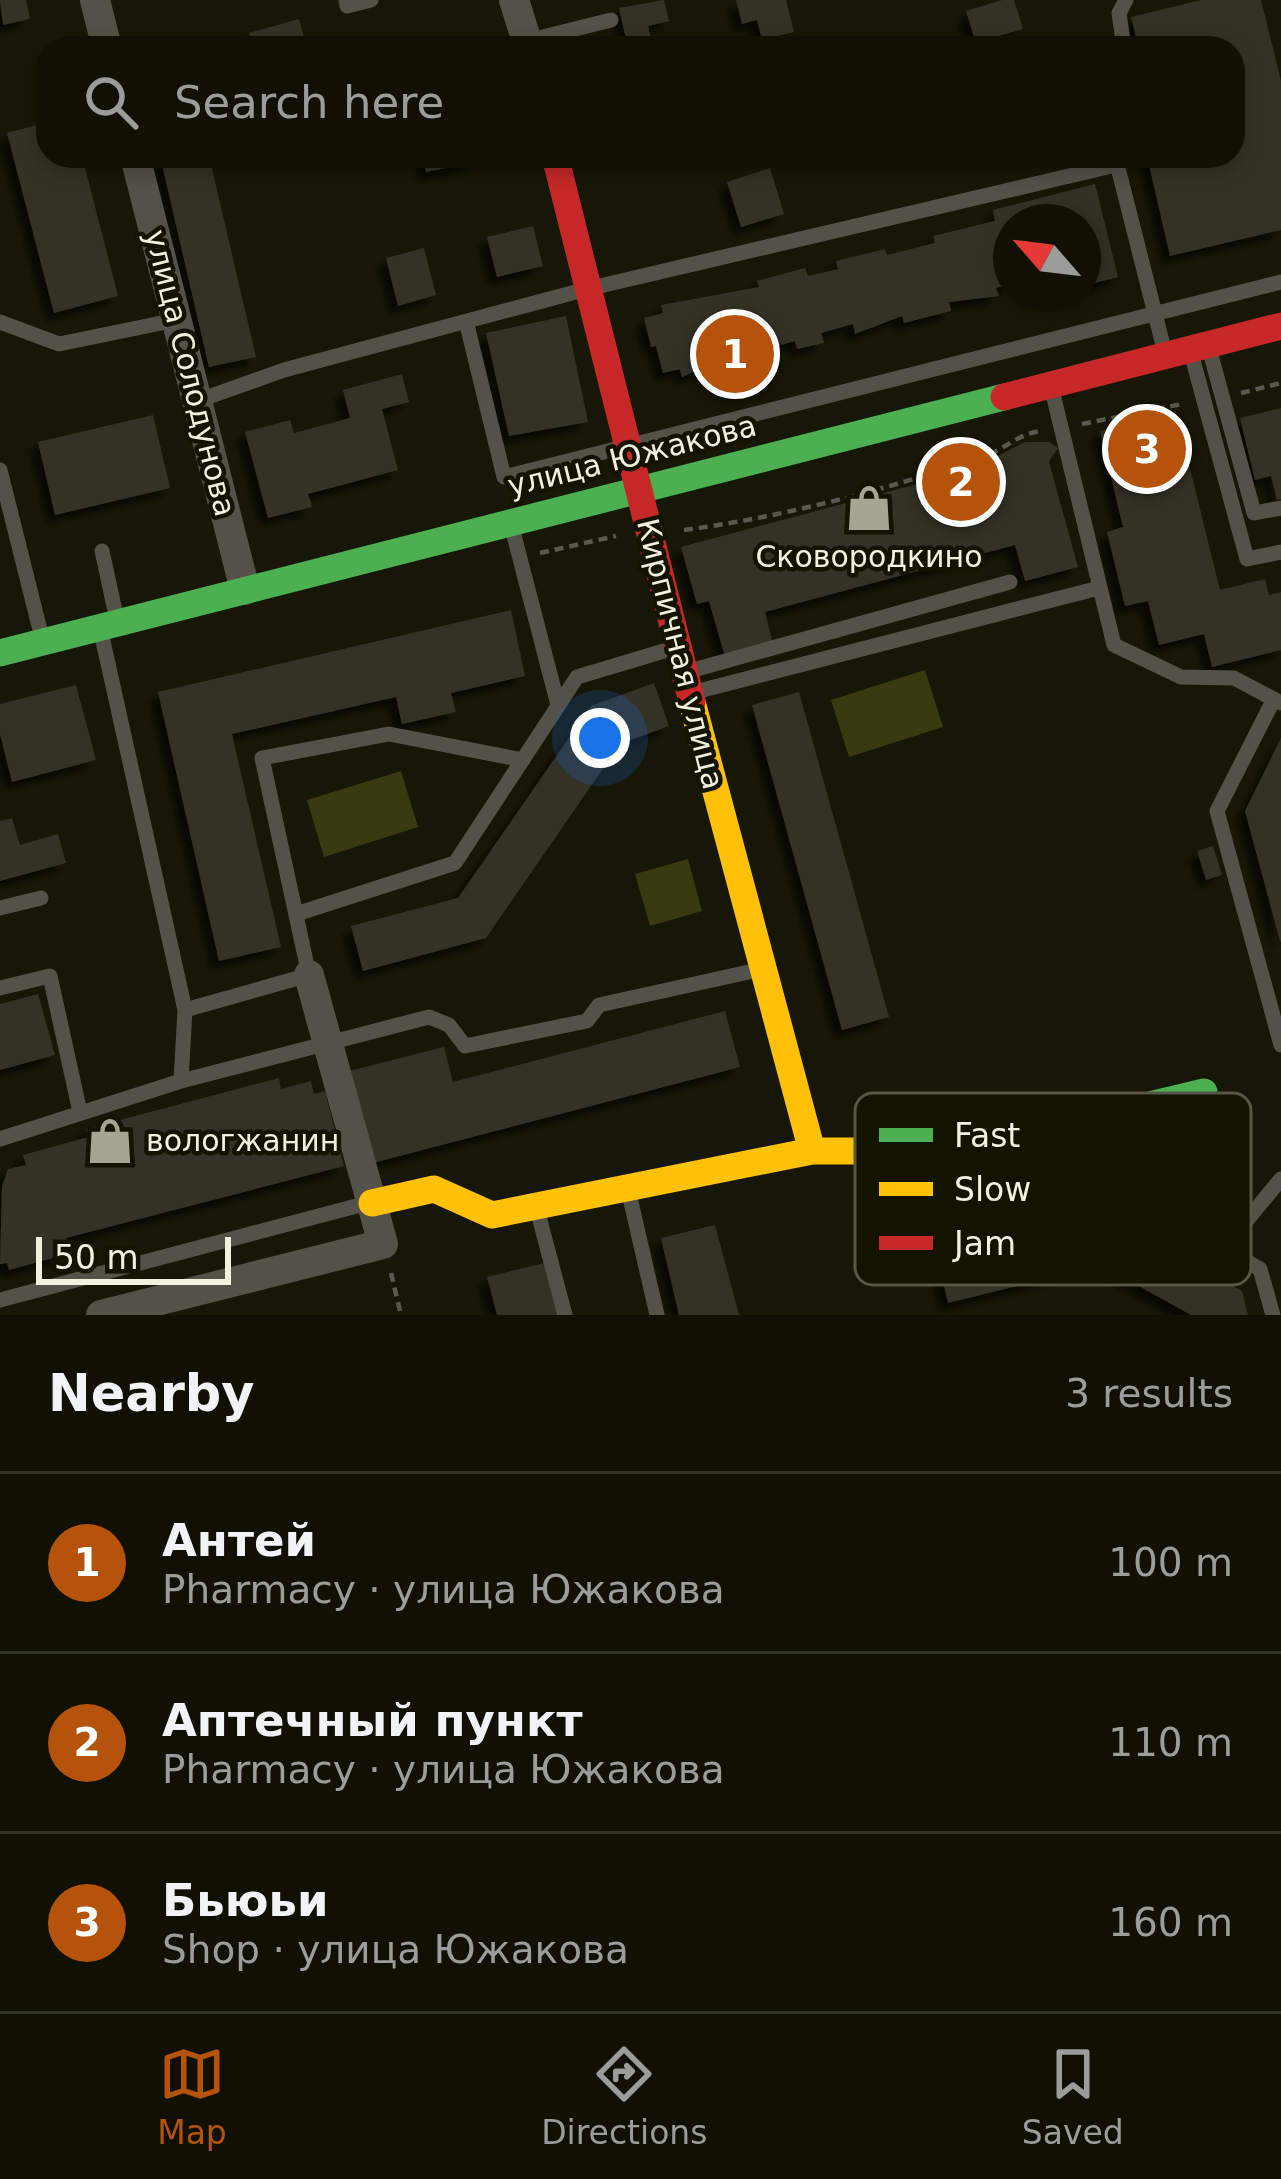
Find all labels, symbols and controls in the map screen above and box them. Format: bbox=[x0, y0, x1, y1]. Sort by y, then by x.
search box bbox=[36, 36, 1245, 168]
icon: search bbox=[78, 69, 144, 135]
text: Search here bbox=[174, 76, 444, 129]
north arrow bbox=[993, 204, 1101, 312]
street label: улица Солодунова bbox=[138, 226, 243, 520]
pin: 1 bbox=[696, 309, 774, 399]
pin: 3 bbox=[1108, 404, 1186, 494]
street label: улица Южакова bbox=[504, 408, 760, 503]
pin: 2 bbox=[922, 437, 1000, 527]
shop icon: Сковородкино bbox=[844, 483, 894, 533]
street label: Кирпичная улица bbox=[630, 515, 731, 793]
place label: Сковородкино bbox=[755, 539, 983, 574]
your location bbox=[570, 708, 630, 768]
legend bbox=[855, 1093, 1251, 1285]
shop icon: вологжанин bbox=[85, 1116, 135, 1166]
text: Fast bbox=[954, 1116, 1020, 1155]
place label: вологжанин bbox=[146, 1123, 339, 1158]
text: Slow bbox=[954, 1170, 1031, 1209]
text: Jam bbox=[952, 1224, 1016, 1263]
scale bar bbox=[36, 1231, 231, 1284]
text: 50 m bbox=[54, 1238, 139, 1277]
text: Nearby bbox=[48, 1364, 255, 1423]
text: 3 results bbox=[1065, 1371, 1233, 1416]
text: Антей bbox=[162, 1514, 316, 1567]
text: 1 bbox=[73, 1540, 101, 1585]
text: 100 m bbox=[1108, 1540, 1233, 1585]
text: Pharmacy · улица Южакова bbox=[162, 1567, 725, 1612]
text: Аптечный пункт bbox=[162, 1694, 583, 1747]
text: 2 bbox=[73, 1720, 101, 1765]
text: 110 m bbox=[1108, 1720, 1233, 1765]
text: Pharmacy · улица Южакова bbox=[162, 1747, 725, 1792]
text: Бьюьи bbox=[162, 1874, 329, 1927]
text: 3 bbox=[73, 1900, 101, 1945]
text: 160 m bbox=[1108, 1900, 1233, 1945]
text: Shop · улица Южакова bbox=[162, 1927, 629, 1972]
tab: Map bbox=[157, 2041, 227, 2152]
tab: Directions bbox=[541, 2041, 707, 2152]
tab: Saved bbox=[1022, 2041, 1124, 2152]

